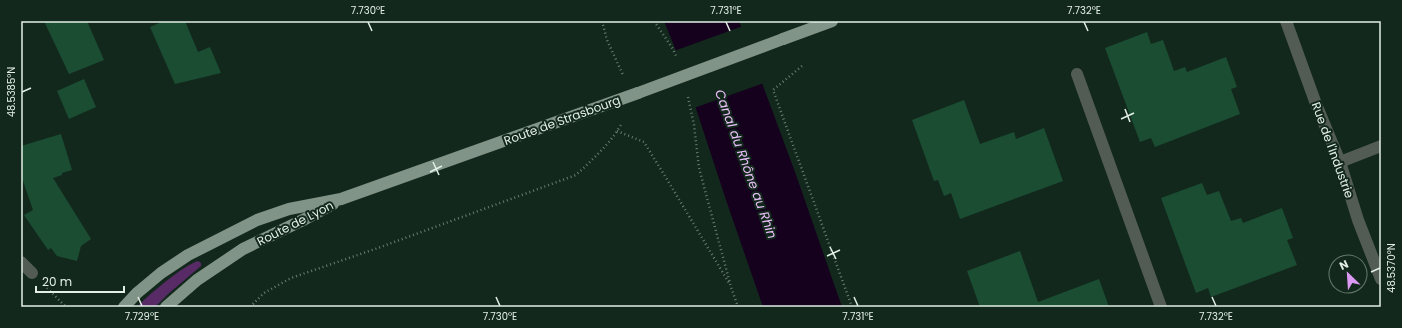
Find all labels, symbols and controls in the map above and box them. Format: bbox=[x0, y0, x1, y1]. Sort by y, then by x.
text: 7.730°E bbox=[351, 3, 385, 18]
text: 7.731°E bbox=[710, 3, 742, 18]
text: 7.732°E bbox=[1067, 3, 1101, 18]
text: 48.5385°N bbox=[4, 67, 19, 117]
water label: Canal du Rhône au Rhin bbox=[710, 87, 782, 241]
street label: Route de Strasbourg bbox=[501, 91, 623, 149]
street label: Rue de l'Industrie bbox=[1308, 100, 1358, 200]
street label: Route de Lyon bbox=[254, 196, 336, 250]
text: 48.5370°N bbox=[1384, 243, 1399, 293]
north arrow bbox=[1328, 254, 1368, 294]
text: N bbox=[1337, 256, 1351, 274]
scale bar bbox=[36, 268, 124, 294]
text: 20 m bbox=[42, 273, 72, 290]
text: 7.729°E bbox=[125, 309, 159, 324]
text: 7.730°E bbox=[483, 309, 517, 324]
text: 7.731°E bbox=[842, 309, 874, 324]
text: 7.732°E bbox=[1199, 309, 1233, 324]

